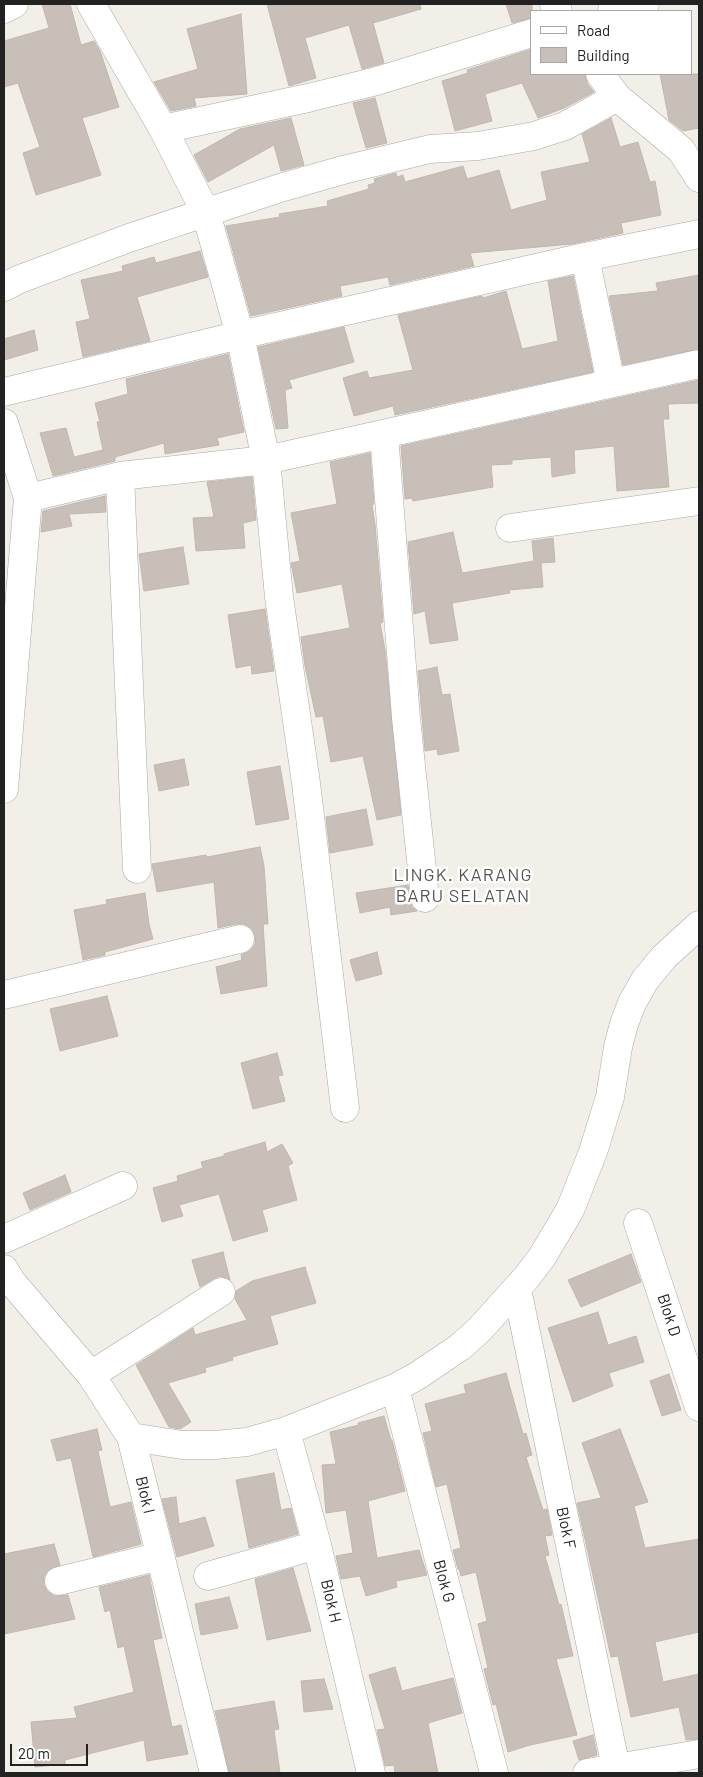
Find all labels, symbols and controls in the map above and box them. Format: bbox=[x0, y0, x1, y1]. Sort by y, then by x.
legend bbox=[530, 10, 693, 75]
text: Road bbox=[577, 21, 610, 39]
text: Building bbox=[577, 46, 630, 64]
district label: LINGK. KARANG BARU SELATAN bbox=[392, 864, 534, 906]
street label: Blok D bbox=[653, 1291, 685, 1339]
street label: Blok I bbox=[131, 1474, 159, 1516]
street label: Blok F bbox=[552, 1505, 580, 1551]
street label: Blok G bbox=[429, 1558, 459, 1604]
street label: Blok H bbox=[317, 1577, 345, 1625]
scale bar bbox=[12, 1734, 90, 1766]
text: 20 m bbox=[18, 1744, 50, 1762]

